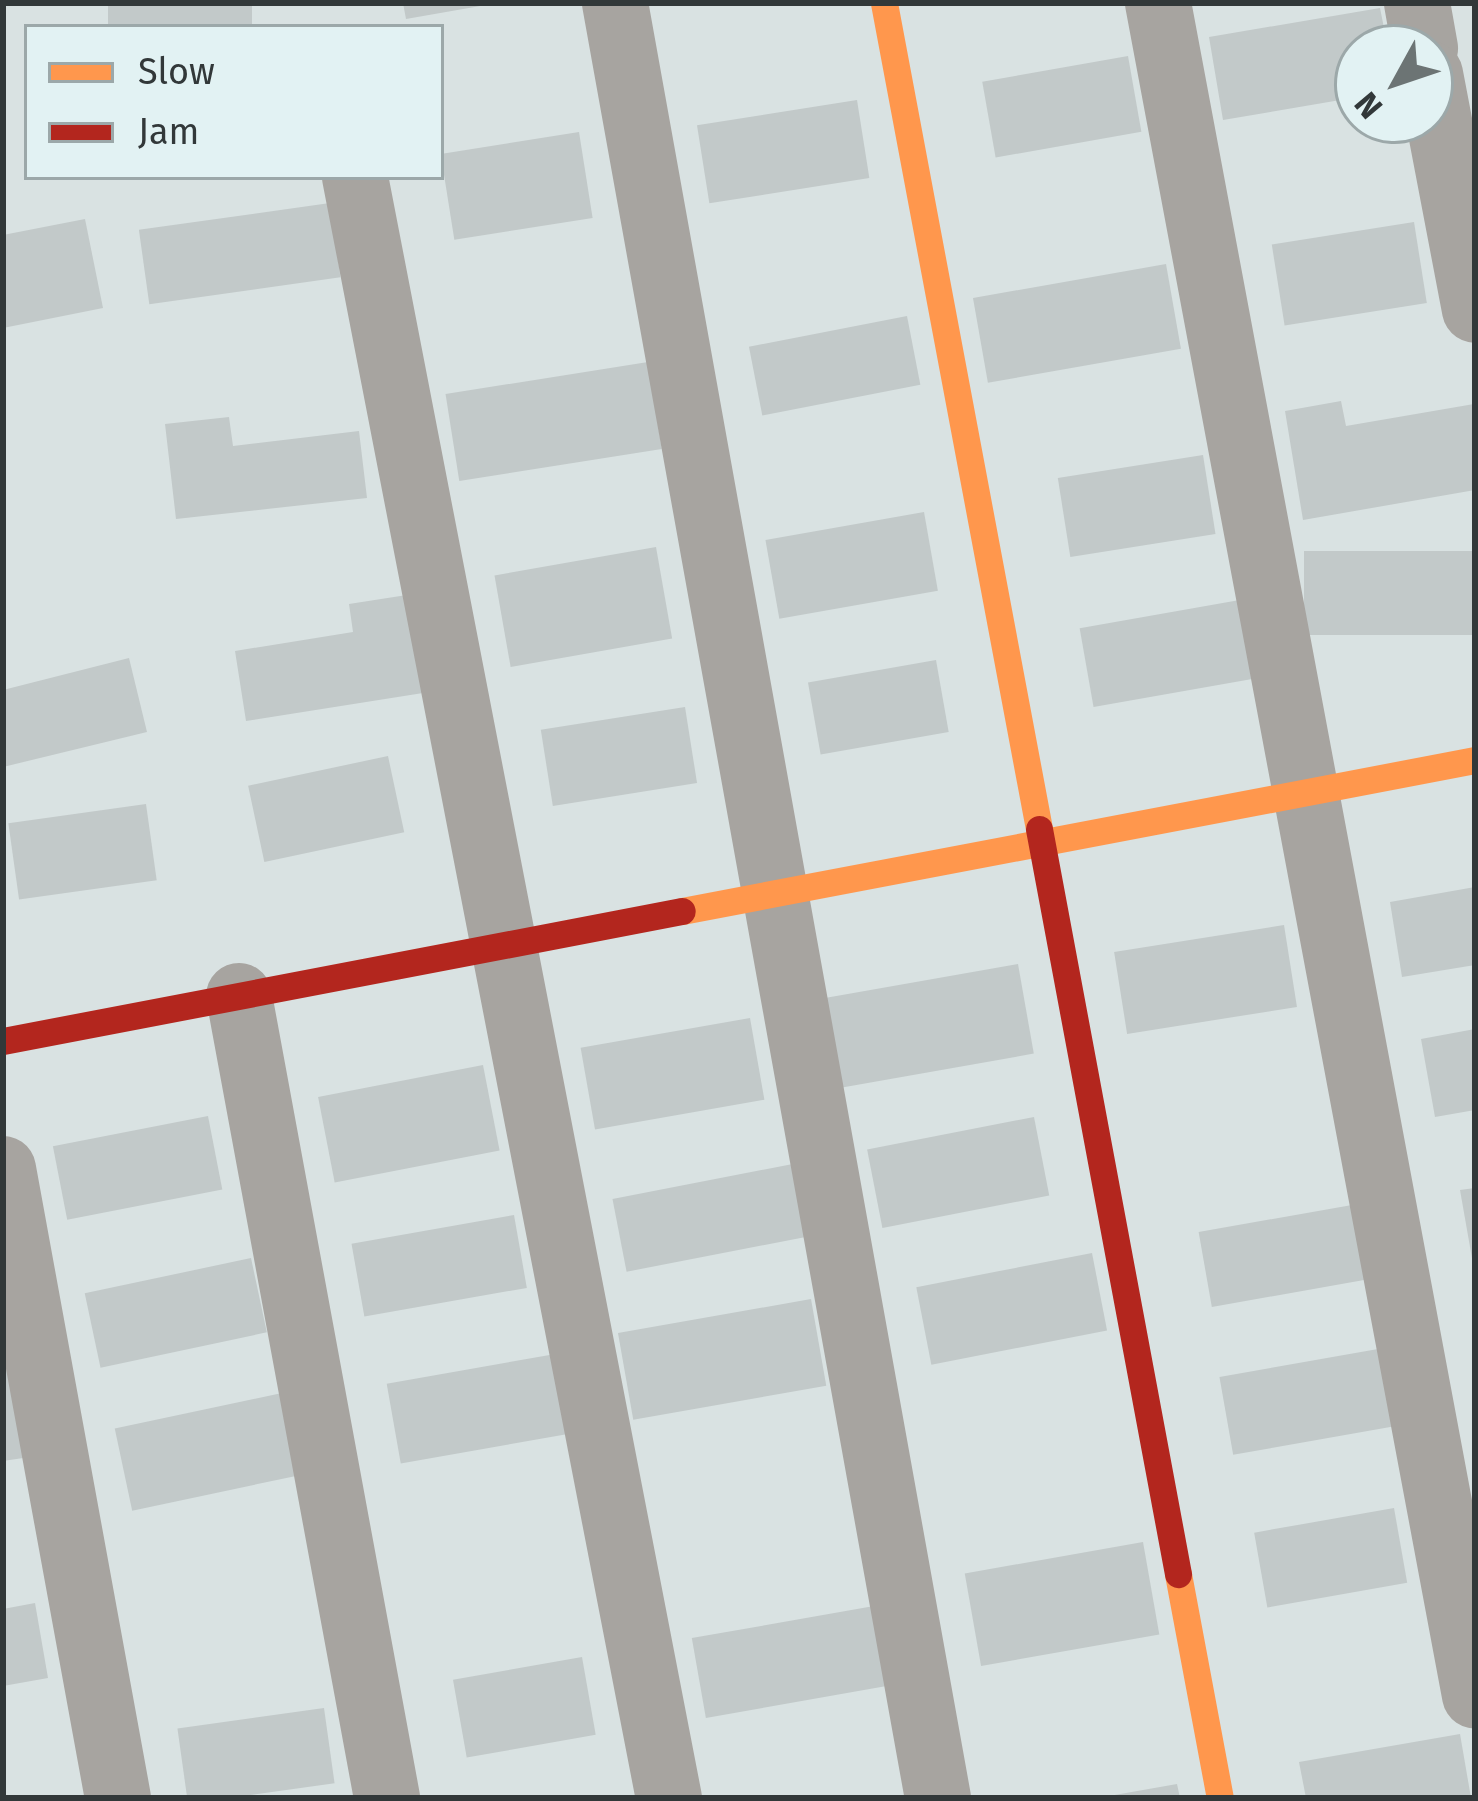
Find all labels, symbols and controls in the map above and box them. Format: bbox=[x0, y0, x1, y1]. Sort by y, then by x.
legend bbox=[24, 24, 444, 180]
north arrow bbox=[1334, 24, 1454, 144]
text: Slow bbox=[138, 50, 215, 94]
text: N bbox=[1346, 84, 1391, 126]
text: Jam bbox=[138, 110, 199, 154]

